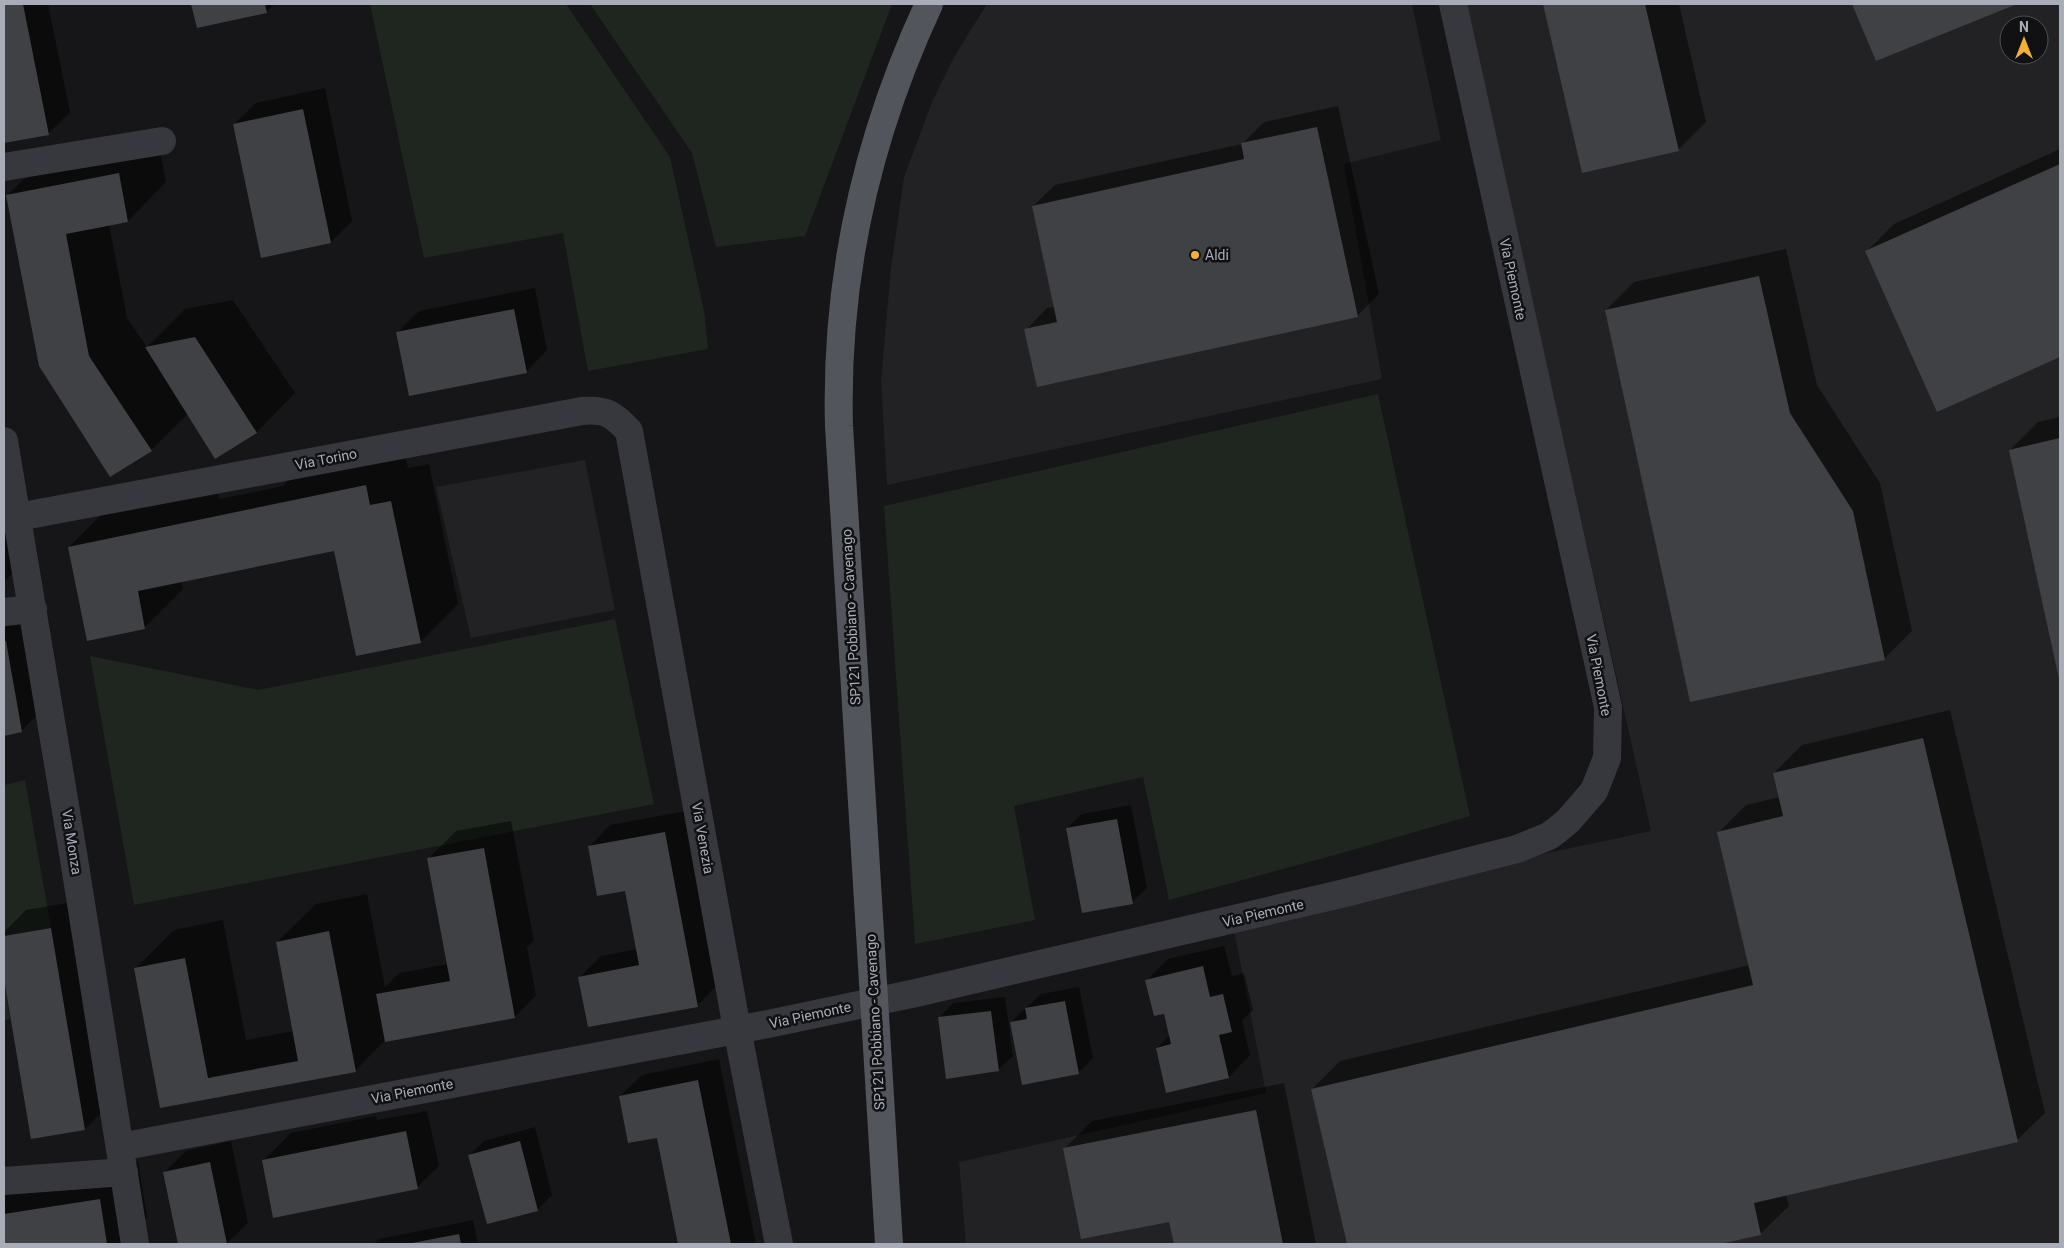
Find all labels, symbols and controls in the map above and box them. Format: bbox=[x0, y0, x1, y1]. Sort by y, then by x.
north arrow bbox=[1999, 15, 2049, 65]
text: N bbox=[2019, 19, 2029, 35]
street label: Via Piemonte bbox=[1497, 237, 1529, 321]
place label: Aldi bbox=[1205, 247, 1229, 263]
marker: Aldi bbox=[1189, 249, 1201, 261]
street label: Via Torino bbox=[294, 445, 358, 473]
street label: SP121 Pobbiano - Cavenago bbox=[838, 529, 864, 705]
street label: Via Piemonte bbox=[1583, 633, 1615, 717]
street label: Via Venezia bbox=[689, 801, 717, 875]
street label: Via Monza bbox=[59, 808, 85, 876]
street label: Via Piemonte bbox=[1221, 896, 1305, 930]
street label: SP121 Pobbiano - Cavenago bbox=[862, 934, 888, 1110]
street label: Via Piemonte bbox=[768, 999, 852, 1031]
street label: Via Piemonte bbox=[370, 1075, 454, 1107]

